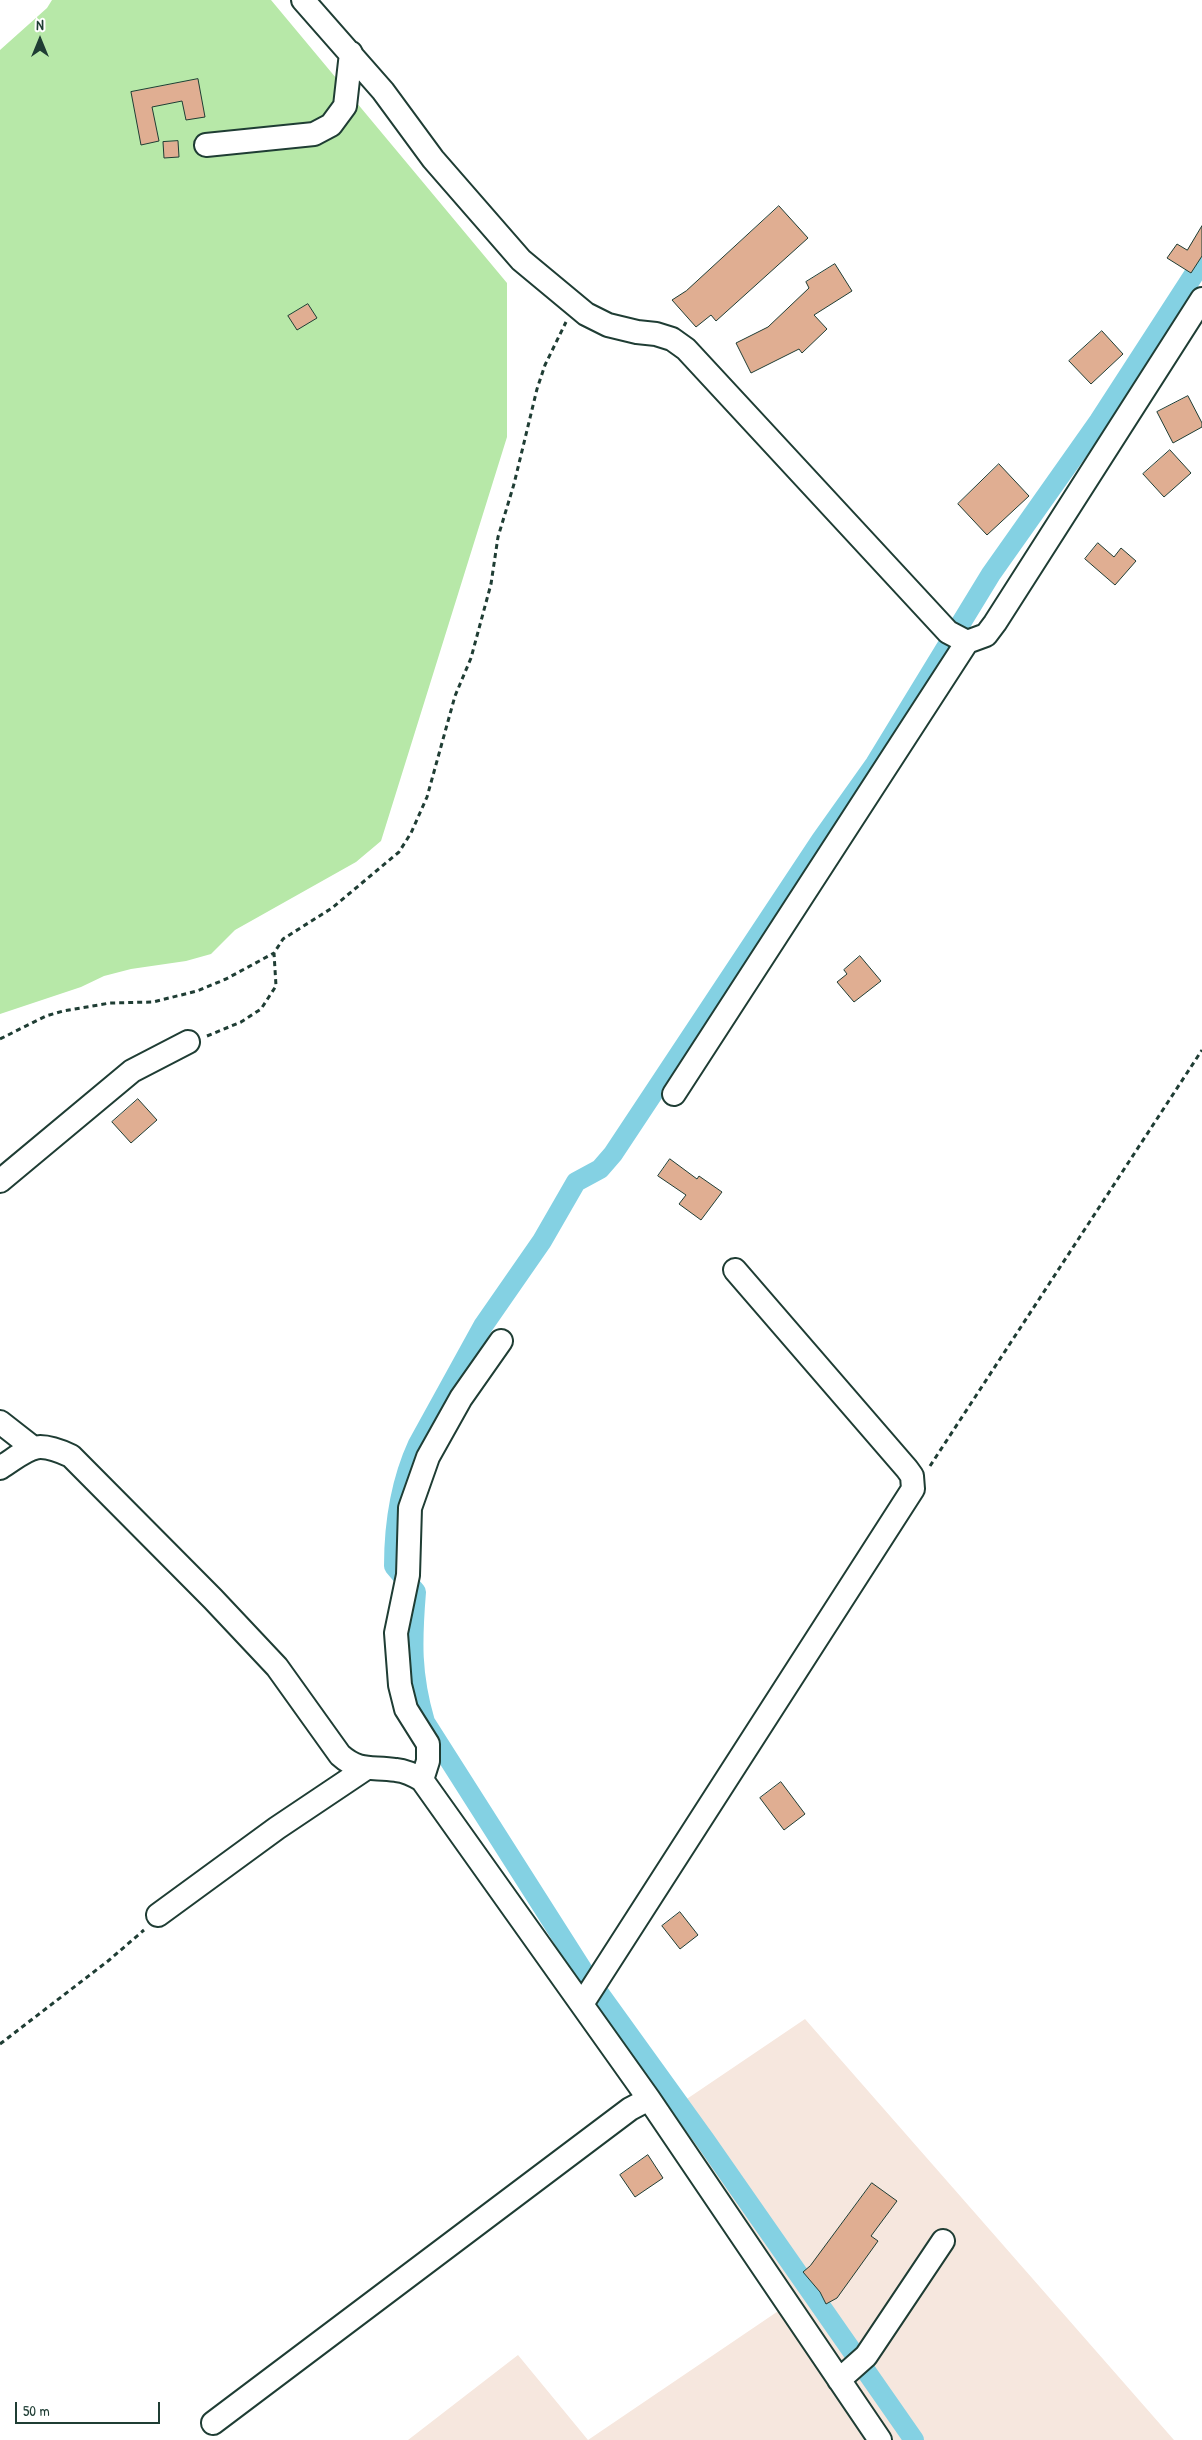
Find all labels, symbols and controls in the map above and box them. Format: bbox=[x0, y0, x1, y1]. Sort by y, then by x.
north arrow bbox=[15, 15, 65, 65]
text: N bbox=[36, 15, 44, 34]
scale bar bbox=[18, 2392, 162, 2424]
text: 50 m bbox=[23, 2400, 50, 2421]

